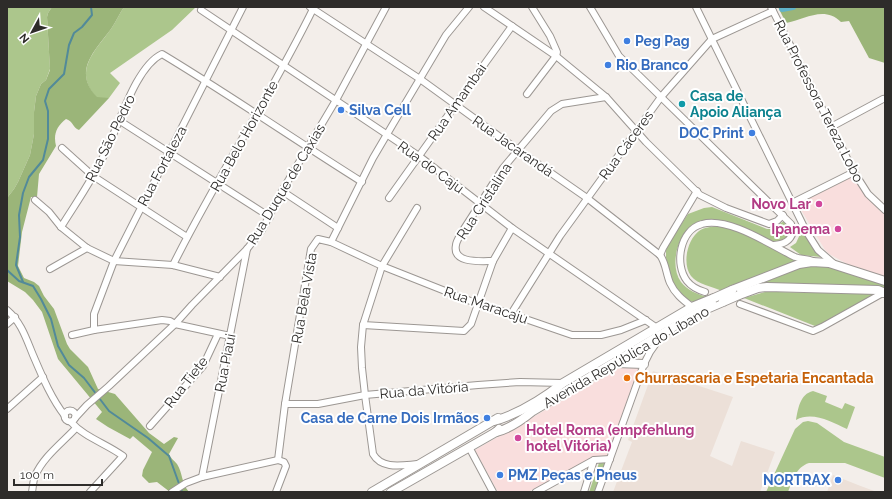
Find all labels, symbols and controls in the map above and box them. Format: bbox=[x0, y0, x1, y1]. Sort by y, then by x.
north arrow bbox=[12, 12, 52, 52]
street label: Rua Professora Tereza Lobo bbox=[771, 17, 867, 185]
text: N bbox=[17, 31, 32, 46]
place label: Peg Pag bbox=[635, 33, 690, 49]
marker: Peg Pag bbox=[622, 36, 632, 46]
place label: Rio Branco bbox=[616, 57, 689, 73]
street label: Rua Amambai bbox=[425, 60, 489, 144]
marker: Rio Branco bbox=[603, 60, 613, 70]
street label: Rua Belo Horizonte bbox=[207, 78, 281, 194]
place label: Casa de Apoio Aliança bbox=[690, 88, 782, 120]
street label: Rua São Pedro bbox=[82, 92, 138, 184]
marker: Casa de Apoio Aliança bbox=[677, 99, 687, 109]
place label: Silva Cell bbox=[349, 102, 412, 118]
marker: Silva Cell bbox=[336, 105, 346, 115]
street label: Rua Cáceres bbox=[596, 107, 656, 183]
street label: Rua Jacarandá bbox=[470, 112, 556, 180]
street label: Rua Duque de Caxias bbox=[244, 121, 328, 247]
street label: Rua Fortaleza bbox=[134, 123, 190, 209]
place label: DOC Print bbox=[679, 125, 745, 141]
marker: DOC Print bbox=[747, 128, 757, 138]
street label: Rua do Caju bbox=[395, 138, 467, 196]
street label: Rua Cristalina bbox=[453, 160, 515, 242]
place label: Novo Lar bbox=[751, 196, 812, 212]
marker: Novo Lar bbox=[814, 199, 824, 209]
place label: Ipanema bbox=[771, 221, 830, 237]
marker: Ipanema bbox=[833, 224, 843, 234]
street label: Rua Bela Vista bbox=[288, 251, 320, 345]
street label: Rua Maracaju bbox=[442, 283, 530, 327]
street label: Avenida República do Líbano bbox=[540, 303, 712, 411]
street label: Rua Piaui bbox=[211, 332, 239, 394]
street label: Rua Tiete bbox=[161, 353, 211, 411]
place label: Churrascaria e Espetaria Encantada bbox=[635, 370, 873, 386]
marker: Churrascaria e Espetaria Encantada bbox=[622, 373, 632, 383]
street label: Rua da Vitória bbox=[379, 378, 469, 402]
place label: Casa de Carne Dois Irmãos bbox=[301, 410, 479, 426]
marker: Casa de Carne Dois Irmãos bbox=[482, 413, 492, 423]
place label: Hotel Roma (empfehlung hotel Vitória) bbox=[526, 422, 694, 454]
marker: Hotel Roma (empfehlung hotel Vitória) bbox=[513, 433, 523, 443]
scale bar bbox=[14, 461, 102, 487]
place label: PMZ Peças e Pneus bbox=[508, 467, 637, 483]
text: 100 m bbox=[20, 468, 54, 482]
marker: PMZ Peças e Pneus bbox=[495, 470, 505, 480]
place label: NORTRAX bbox=[763, 472, 831, 488]
marker: NORTRAX bbox=[833, 475, 843, 485]

